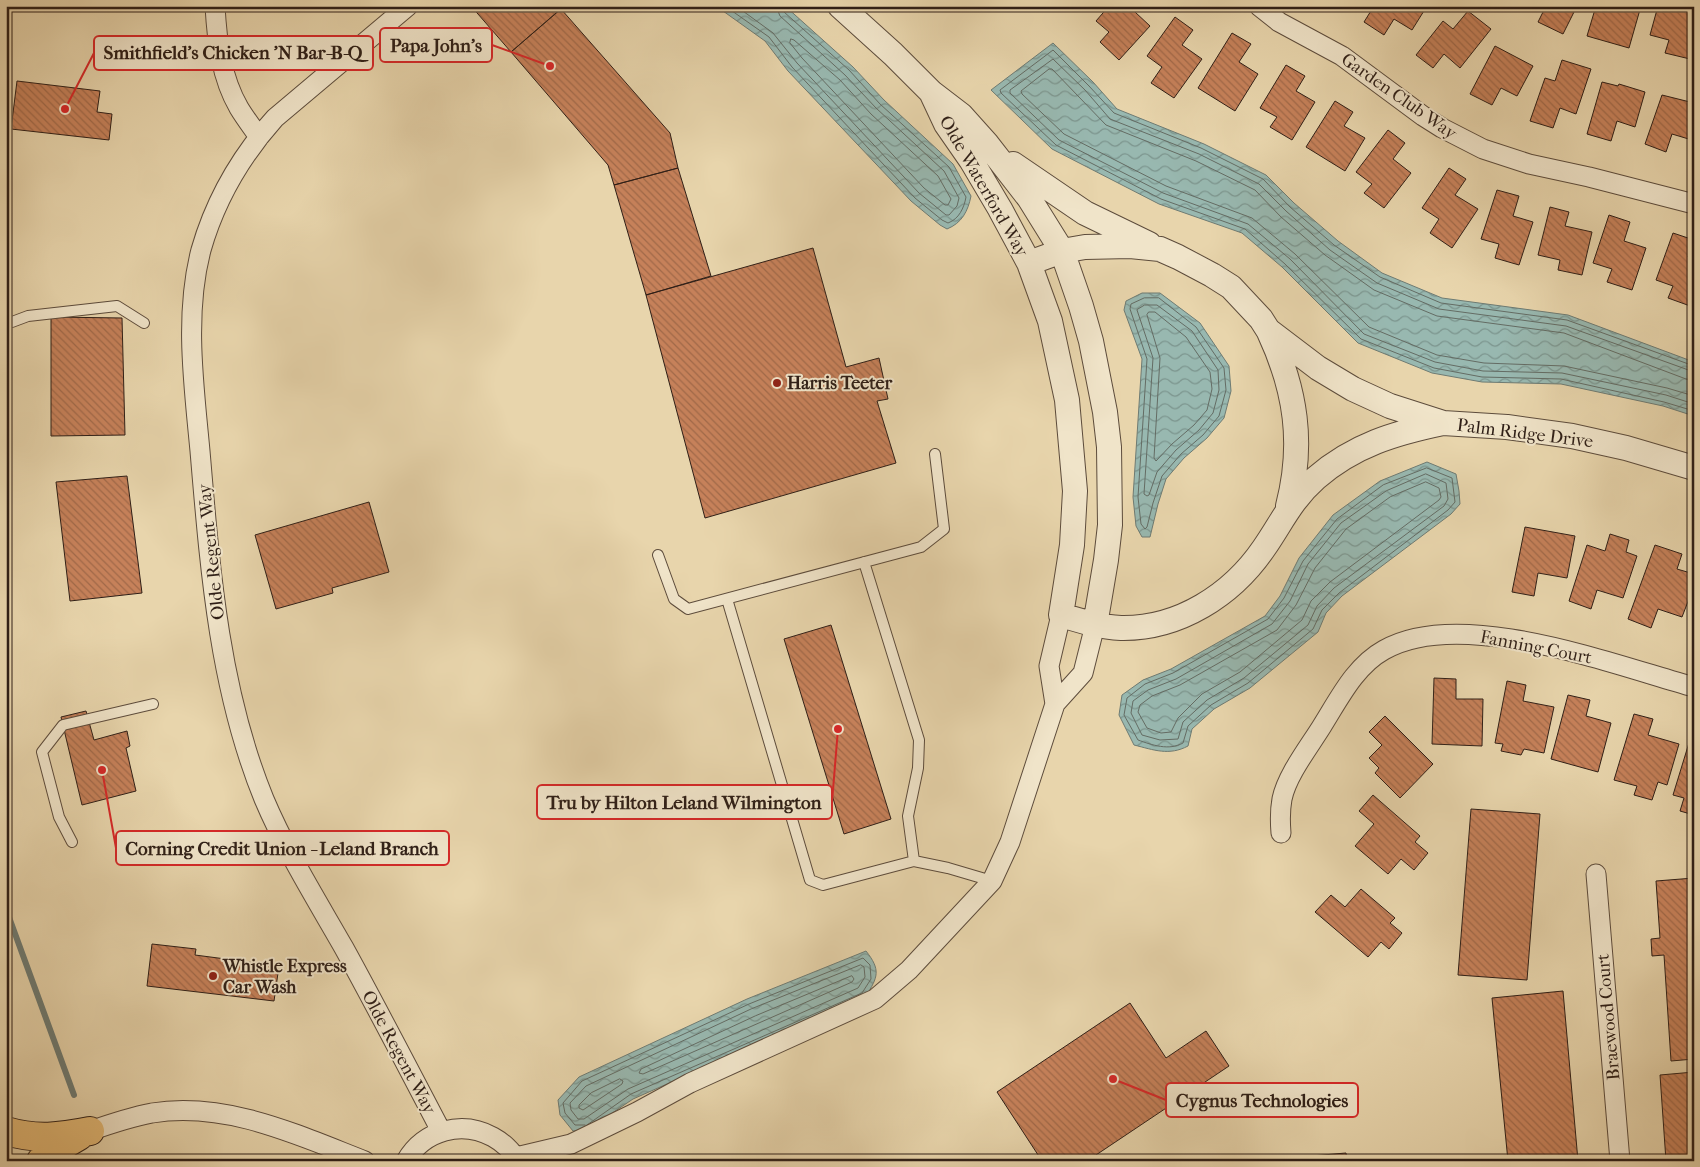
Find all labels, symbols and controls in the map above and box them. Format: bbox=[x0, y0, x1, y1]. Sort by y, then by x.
callout: Papa John's bbox=[380, 28, 492, 62]
text: Papa John's bbox=[390, 35, 482, 57]
callout: Smithfield's Chicken 'N Bar-B-Q bbox=[94, 36, 373, 70]
text: Smithfield's Chicken 'N Bar-B-Q bbox=[104, 42, 369, 64]
street label: Garden Club Way bbox=[1337, 49, 1462, 145]
street label: Olde Waterford Way bbox=[935, 112, 1033, 262]
place label: Harris Teeter bbox=[787, 373, 892, 394]
marker: Harris Teeter bbox=[771, 377, 783, 389]
street label: Palm Ridge Drive bbox=[1456, 415, 1594, 452]
street label: Olde Regent Way bbox=[194, 482, 229, 621]
street label: Fanning Court bbox=[1478, 626, 1594, 669]
callout: Tru by Hilton Leland Wilmington bbox=[537, 785, 832, 819]
text: Tru by Hilton Leland Wilmington bbox=[545, 792, 823, 814]
callout: Corning Credit Union - Leland Branch bbox=[116, 831, 449, 865]
text: Corning Credit Union - Leland Branch bbox=[125, 838, 439, 860]
street label: Braewood Court bbox=[1592, 952, 1624, 1081]
place label: Whistle Express Car Wash bbox=[222, 956, 347, 998]
marker: Whistle Express Car Wash bbox=[207, 970, 219, 982]
street label: Olde Regent Way bbox=[357, 987, 441, 1119]
callout: Cygnus Technologies bbox=[1166, 1083, 1358, 1117]
text: Cygnus Technologies bbox=[1176, 1090, 1348, 1112]

